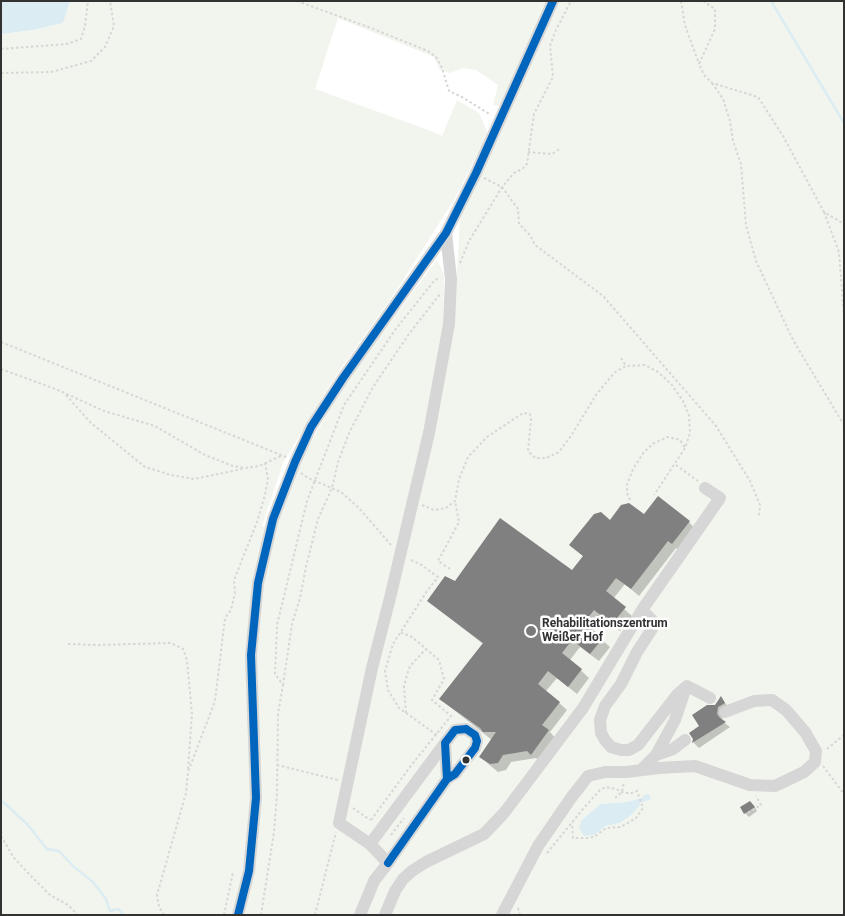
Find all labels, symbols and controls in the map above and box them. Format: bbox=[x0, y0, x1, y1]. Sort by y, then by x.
place label: Rehabilitationszentrum Weißer Hof bbox=[542, 617, 668, 645]
marker: Rehabilitationszentrum Weißer Hof bbox=[524, 624, 538, 638]
unlabelled marker bbox=[461, 755, 471, 765]

